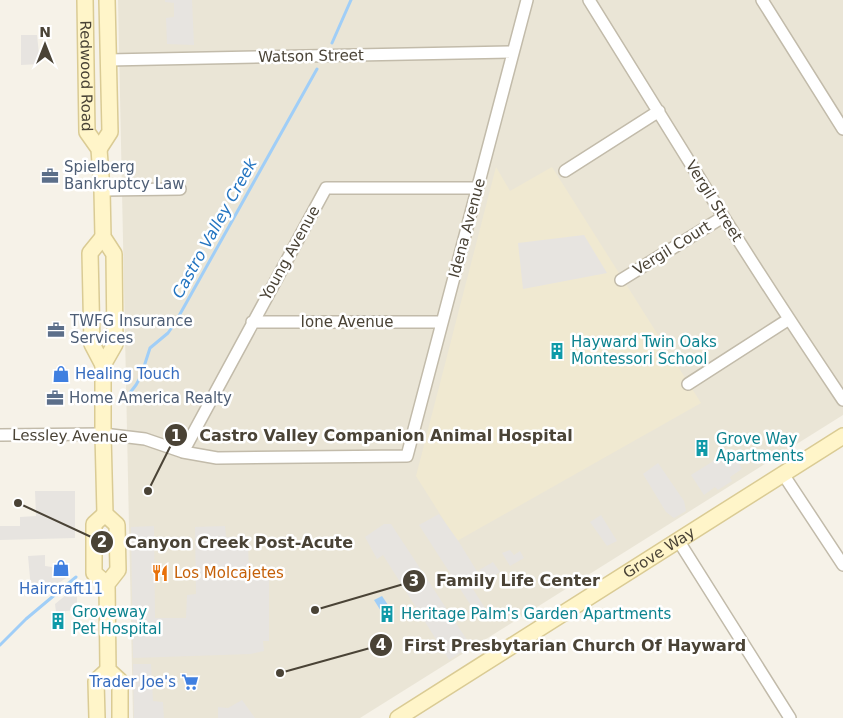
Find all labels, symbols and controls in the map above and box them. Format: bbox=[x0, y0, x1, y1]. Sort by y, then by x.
north arrow bbox=[20, 20, 70, 70]
street label: Redwood Road bbox=[76, 20, 96, 132]
text: N bbox=[39, 24, 51, 40]
street label: Watson Street bbox=[258, 46, 364, 66]
water label: Castro Valley Creek bbox=[168, 154, 261, 301]
street label: Vergil Street bbox=[682, 157, 746, 245]
place label: Spielberg Bankruptcy Law bbox=[64, 158, 184, 193]
office icon: Spielberg Bankruptcy Law bbox=[40, 166, 60, 186]
street label: Idena Avenue bbox=[445, 176, 489, 280]
street label: Young Avenue bbox=[256, 203, 323, 304]
street label: Vergil Court bbox=[630, 217, 714, 279]
place label: TWFG Insurance Services bbox=[69, 312, 193, 347]
street label: Ione Avenue bbox=[301, 313, 393, 331]
office icon: TWFG Insurance Services bbox=[46, 320, 66, 340]
place label: Hayward Twin Oaks Montessori School bbox=[571, 333, 717, 368]
building icon: Hayward Twin Oaks Montessori School bbox=[547, 341, 567, 361]
shop icon: Healing Touch bbox=[51, 364, 71, 384]
place label: Healing Touch bbox=[75, 365, 180, 383]
office icon: Home America Realty bbox=[45, 388, 65, 408]
place label: Home America Realty bbox=[69, 389, 232, 407]
callout: Castro Valley Companion Animal Hospital bbox=[164, 420, 582, 451]
street label: Lessley Avenue bbox=[12, 426, 128, 446]
text: Castro Valley Companion Animal Hospital bbox=[199, 426, 573, 445]
text: 1 bbox=[171, 427, 181, 445]
place label: Grove Way Apartments bbox=[716, 430, 804, 465]
building icon: Grove Way Apartments bbox=[692, 438, 712, 458]
street label: Grove Way bbox=[620, 523, 698, 582]
callout: Canyon Creek Post-Acute bbox=[90, 527, 363, 558]
text: 2 bbox=[97, 533, 107, 551]
text: Canyon Creek Post-Acute bbox=[125, 533, 353, 552]
shop icon: Haircraft11 bbox=[51, 558, 71, 578]
restaurant icon: Los Molcajetes bbox=[150, 563, 170, 583]
place label: Los Molcajetes bbox=[174, 564, 284, 582]
callout: Family Life Center bbox=[401, 565, 610, 596]
text: Family Life Center bbox=[436, 571, 600, 590]
text: 3 bbox=[409, 572, 419, 590]
place label: Haircraft11 bbox=[19, 580, 103, 598]
place label: Groveway Pet Hospital bbox=[72, 603, 162, 638]
building icon: Heritage Palm's Garden Apartments bbox=[377, 604, 397, 624]
place label: Heritage Palm's Garden Apartments bbox=[401, 605, 671, 623]
building icon: Groveway Pet Hospital bbox=[48, 611, 68, 631]
callout: First Presbytarian Church Of Hayward bbox=[368, 630, 756, 661]
text: 4 bbox=[376, 636, 386, 654]
text: First Presbytarian Church Of Hayward bbox=[404, 636, 746, 655]
supermarket icon: Trader Joe's bbox=[180, 672, 200, 692]
place label: Trader Joe's bbox=[88, 673, 176, 691]

